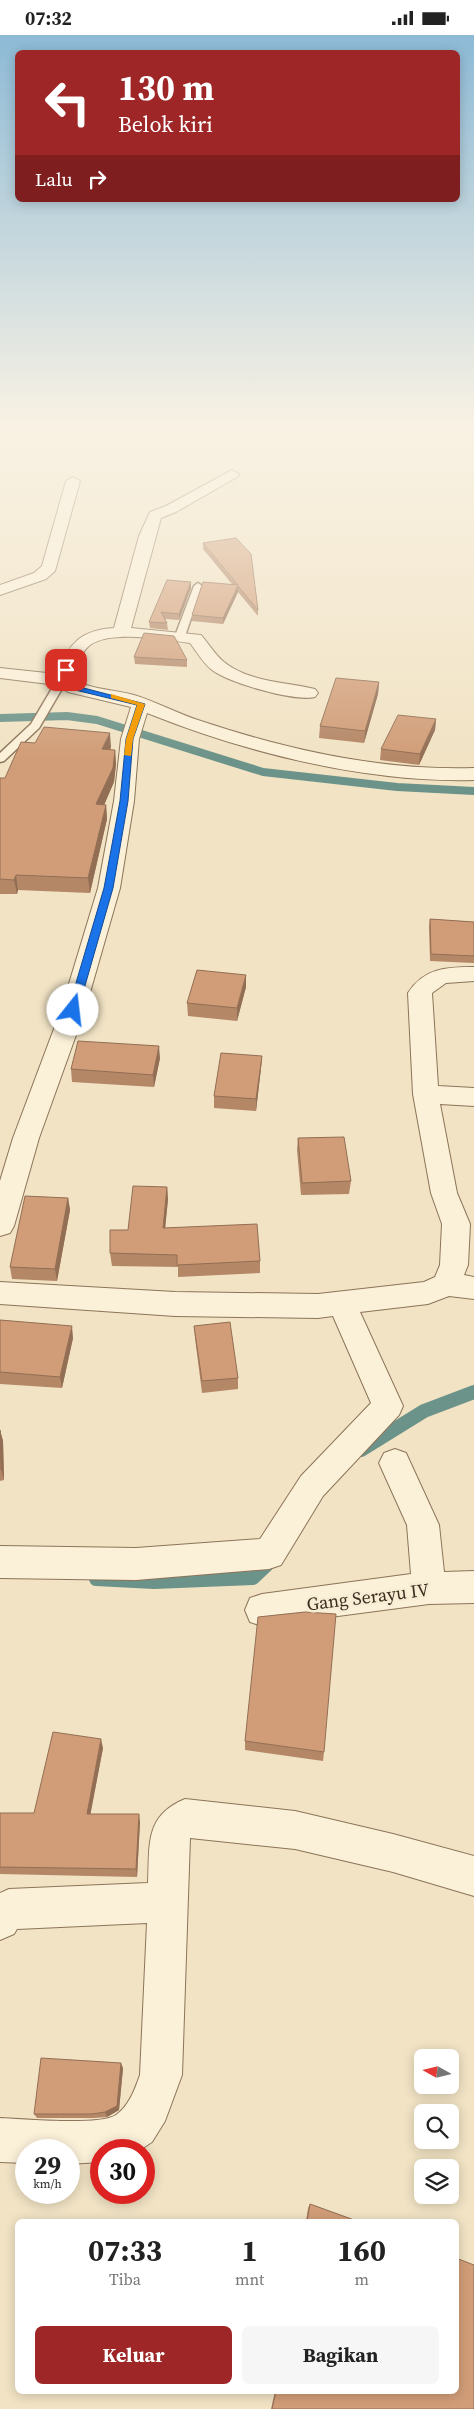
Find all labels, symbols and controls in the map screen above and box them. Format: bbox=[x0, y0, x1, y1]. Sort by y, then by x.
text: 07:32 bbox=[25, 5, 72, 31]
text: 130 m bbox=[118, 64, 214, 112]
icon: left bbox=[35, 70, 100, 135]
text: Belok kiri bbox=[118, 109, 213, 139]
icon: right bbox=[83, 165, 111, 193]
text: Lalu bbox=[35, 166, 73, 192]
pin bbox=[45, 649, 87, 691]
icon: arrive bbox=[52, 656, 80, 684]
position arrow bbox=[46, 983, 98, 1035]
street label: Gang Serayu IV bbox=[305, 1577, 431, 1616]
north arrow bbox=[414, 2049, 459, 2094]
map controls bbox=[414, 2049, 459, 2204]
button: search bbox=[414, 2104, 459, 2149]
speed limit sign: 30 bbox=[90, 2139, 155, 2204]
text: 29 bbox=[34, 2148, 61, 2182]
button: layers bbox=[414, 2159, 459, 2204]
text: km/h bbox=[33, 2176, 62, 2192]
text: 07:33 bbox=[88, 2230, 162, 2271]
text: 1 bbox=[242, 2230, 258, 2271]
text: 160 bbox=[337, 2230, 386, 2271]
text: Tiba bbox=[109, 2268, 141, 2290]
text: mnt bbox=[235, 2268, 264, 2290]
text: m bbox=[354, 2268, 369, 2290]
button: Keluar bbox=[35, 2326, 232, 2384]
button: Bagikan bbox=[242, 2326, 439, 2384]

